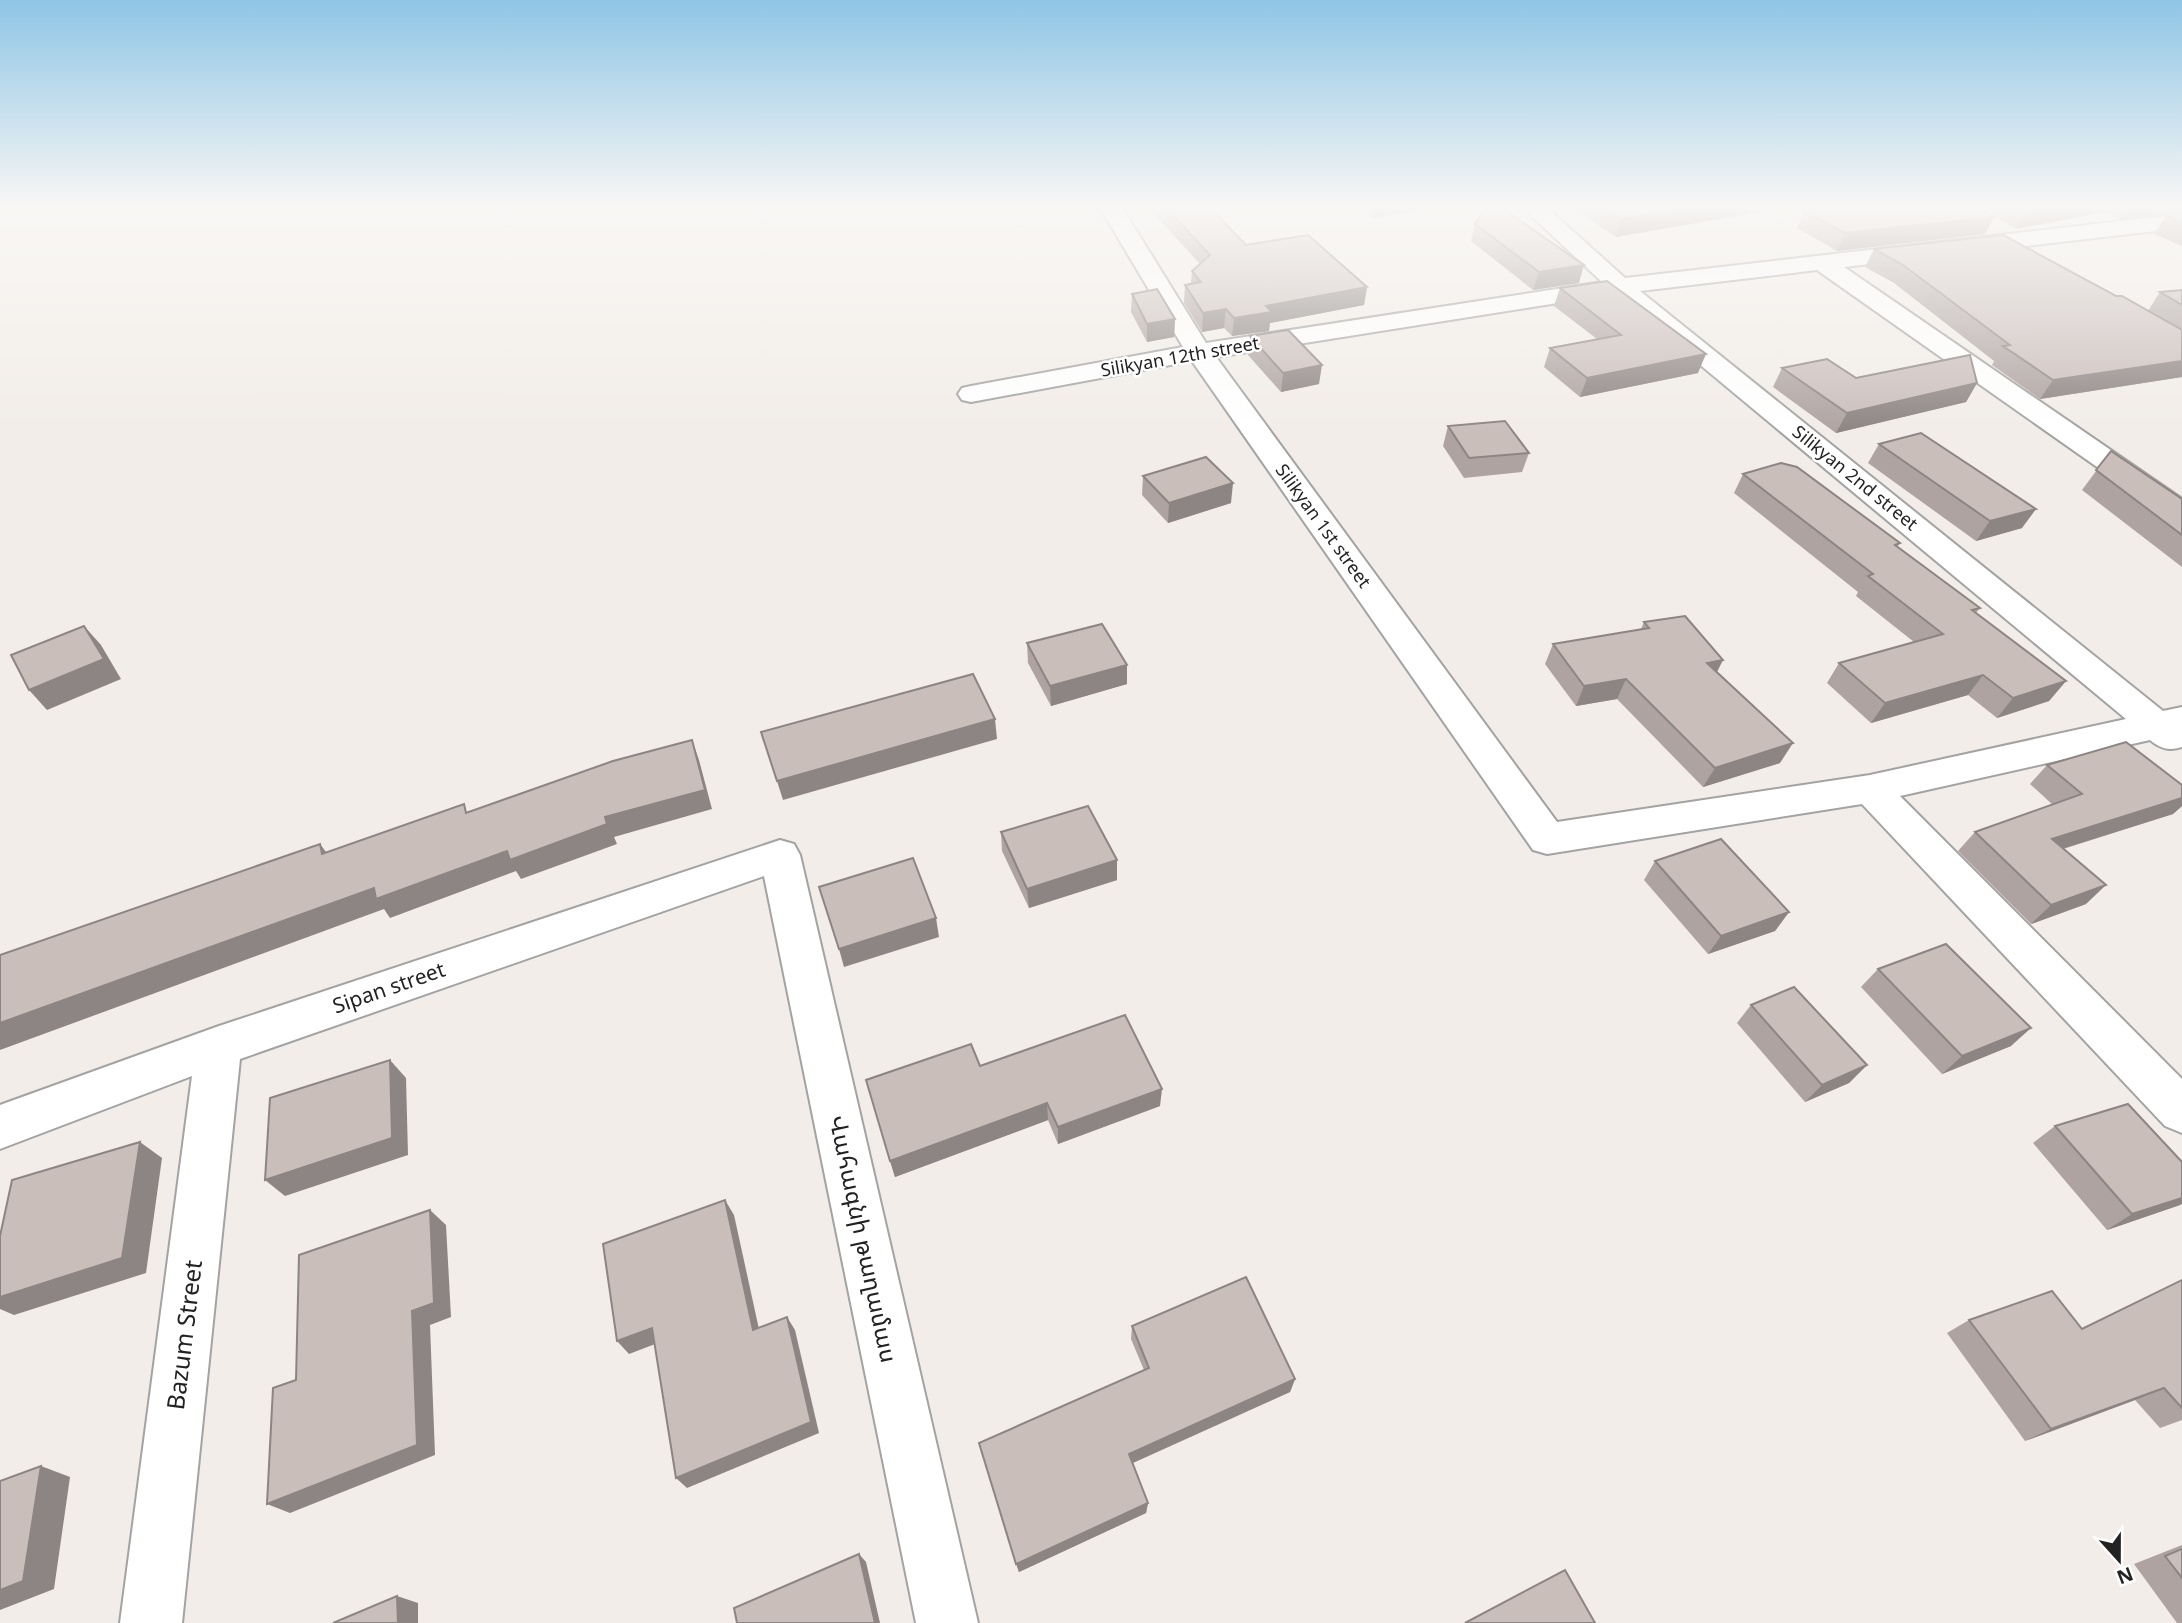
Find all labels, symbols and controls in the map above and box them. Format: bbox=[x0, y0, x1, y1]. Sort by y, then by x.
street label: Silikyan 12th street bbox=[1099, 330, 1261, 382]
street label: Silikyan 2nd street bbox=[1788, 419, 1924, 536]
street label: Silikyan 1st street bbox=[1271, 459, 1377, 593]
street label: Sipan street bbox=[329, 955, 449, 1019]
street label: Վահագնի թաղամաս bbox=[822, 1112, 907, 1365]
street label: Bazum Street bbox=[158, 1258, 209, 1412]
north arrow bbox=[2084, 1525, 2154, 1595]
text: N bbox=[2113, 1561, 2137, 1591]

